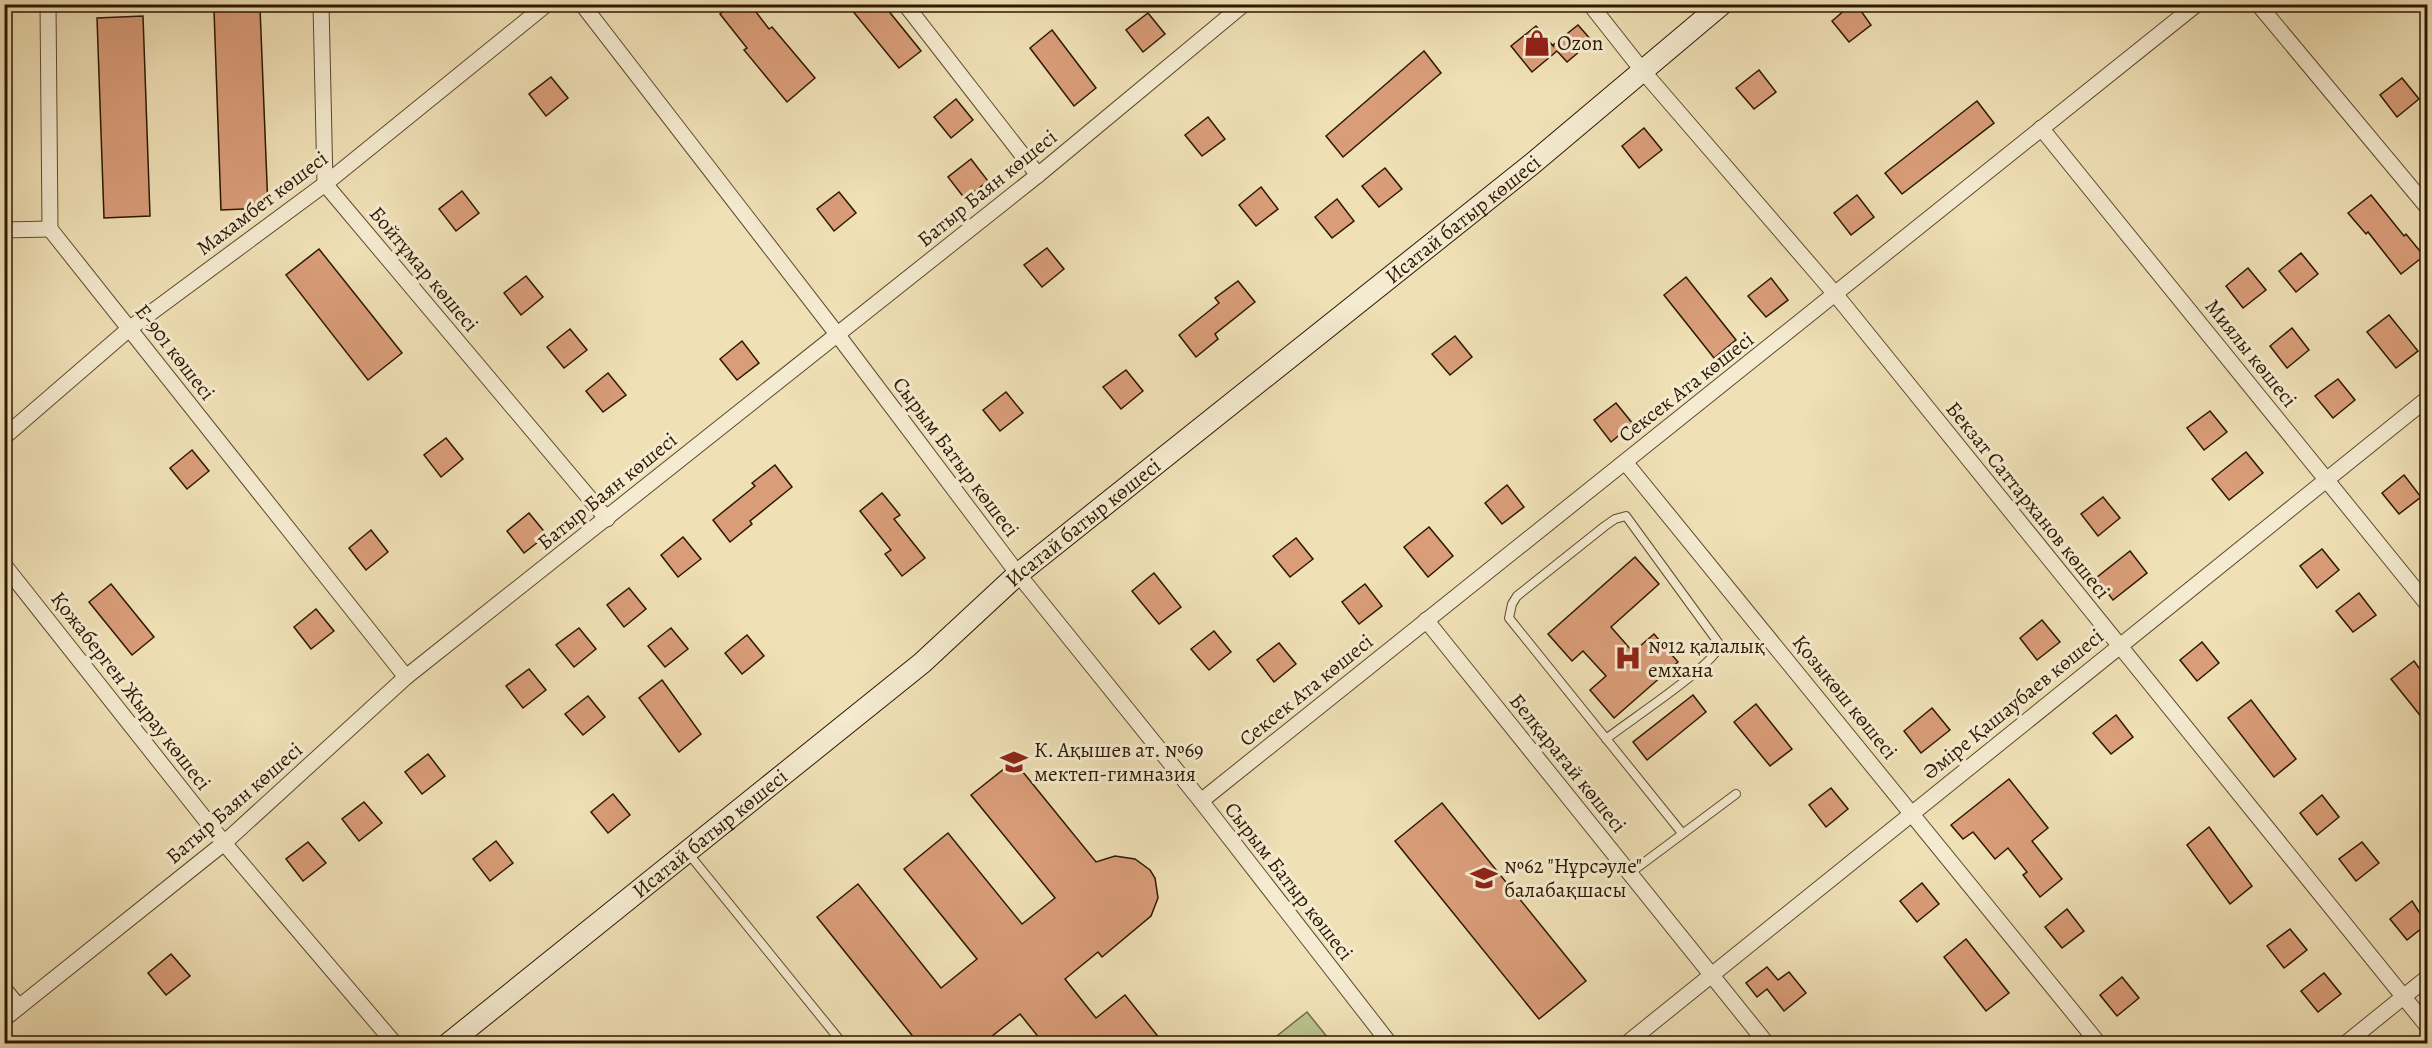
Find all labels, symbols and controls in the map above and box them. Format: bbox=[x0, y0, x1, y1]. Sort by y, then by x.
shop icon: Ozon bbox=[1522, 28, 1552, 58]
place label: Ozon bbox=[1557, 29, 1603, 57]
street label: Батыр Баян көшесі bbox=[911, 123, 1063, 253]
street label: Махамбет көшесі bbox=[191, 144, 334, 262]
street label: Исатай батыр көшесі bbox=[1379, 149, 1547, 290]
street label: Бойтұмар көшесі bbox=[363, 200, 485, 338]
street label: Миялы көшесі bbox=[2199, 293, 2303, 413]
street label: Е-901 көшесі bbox=[129, 298, 221, 406]
street label: Сексек Ата көшесі bbox=[1613, 325, 1760, 449]
street label: Сырым Батыр көшесі bbox=[887, 371, 1026, 543]
street label: Бекзат Саттарханов көшесі bbox=[1940, 395, 2116, 605]
street label: Батыр Баян көшесі bbox=[531, 426, 683, 556]
street label: Исатай батыр көшесі bbox=[999, 452, 1167, 593]
street label: Қожаберген Жырау көшесі bbox=[45, 586, 217, 796]
street label: Әміре Қашаубаев көшесі bbox=[1917, 622, 2109, 786]
street label: Сексек Ата көшесі bbox=[1233, 627, 1379, 753]
street label: Қозыкөш көшесі bbox=[1786, 629, 1904, 765]
place label: №12 қалалық емхана bbox=[1648, 632, 1765, 684]
hospital icon: №12 қалалық емхана bbox=[1613, 643, 1643, 673]
street label: Белқарағай көшесі bbox=[1503, 688, 1633, 839]
street label: Батыр Баян көшесі bbox=[160, 736, 308, 870]
place label: К. Ақышев ат. №69 мектеп-гимназия bbox=[1034, 736, 1204, 788]
school or university icon: К. Ақышев ат. №69 мектеп-гимназия bbox=[999, 747, 1029, 777]
street label: Исатай батыр көшесі bbox=[626, 762, 793, 904]
street label: Сырым Батыр көшесі bbox=[1218, 796, 1360, 966]
place label: №62 "Нұрсәуле" балабақшасы bbox=[1504, 852, 1642, 904]
school or university icon: №62 "Нұрсәуле" балабақшасы bbox=[1469, 863, 1499, 893]

